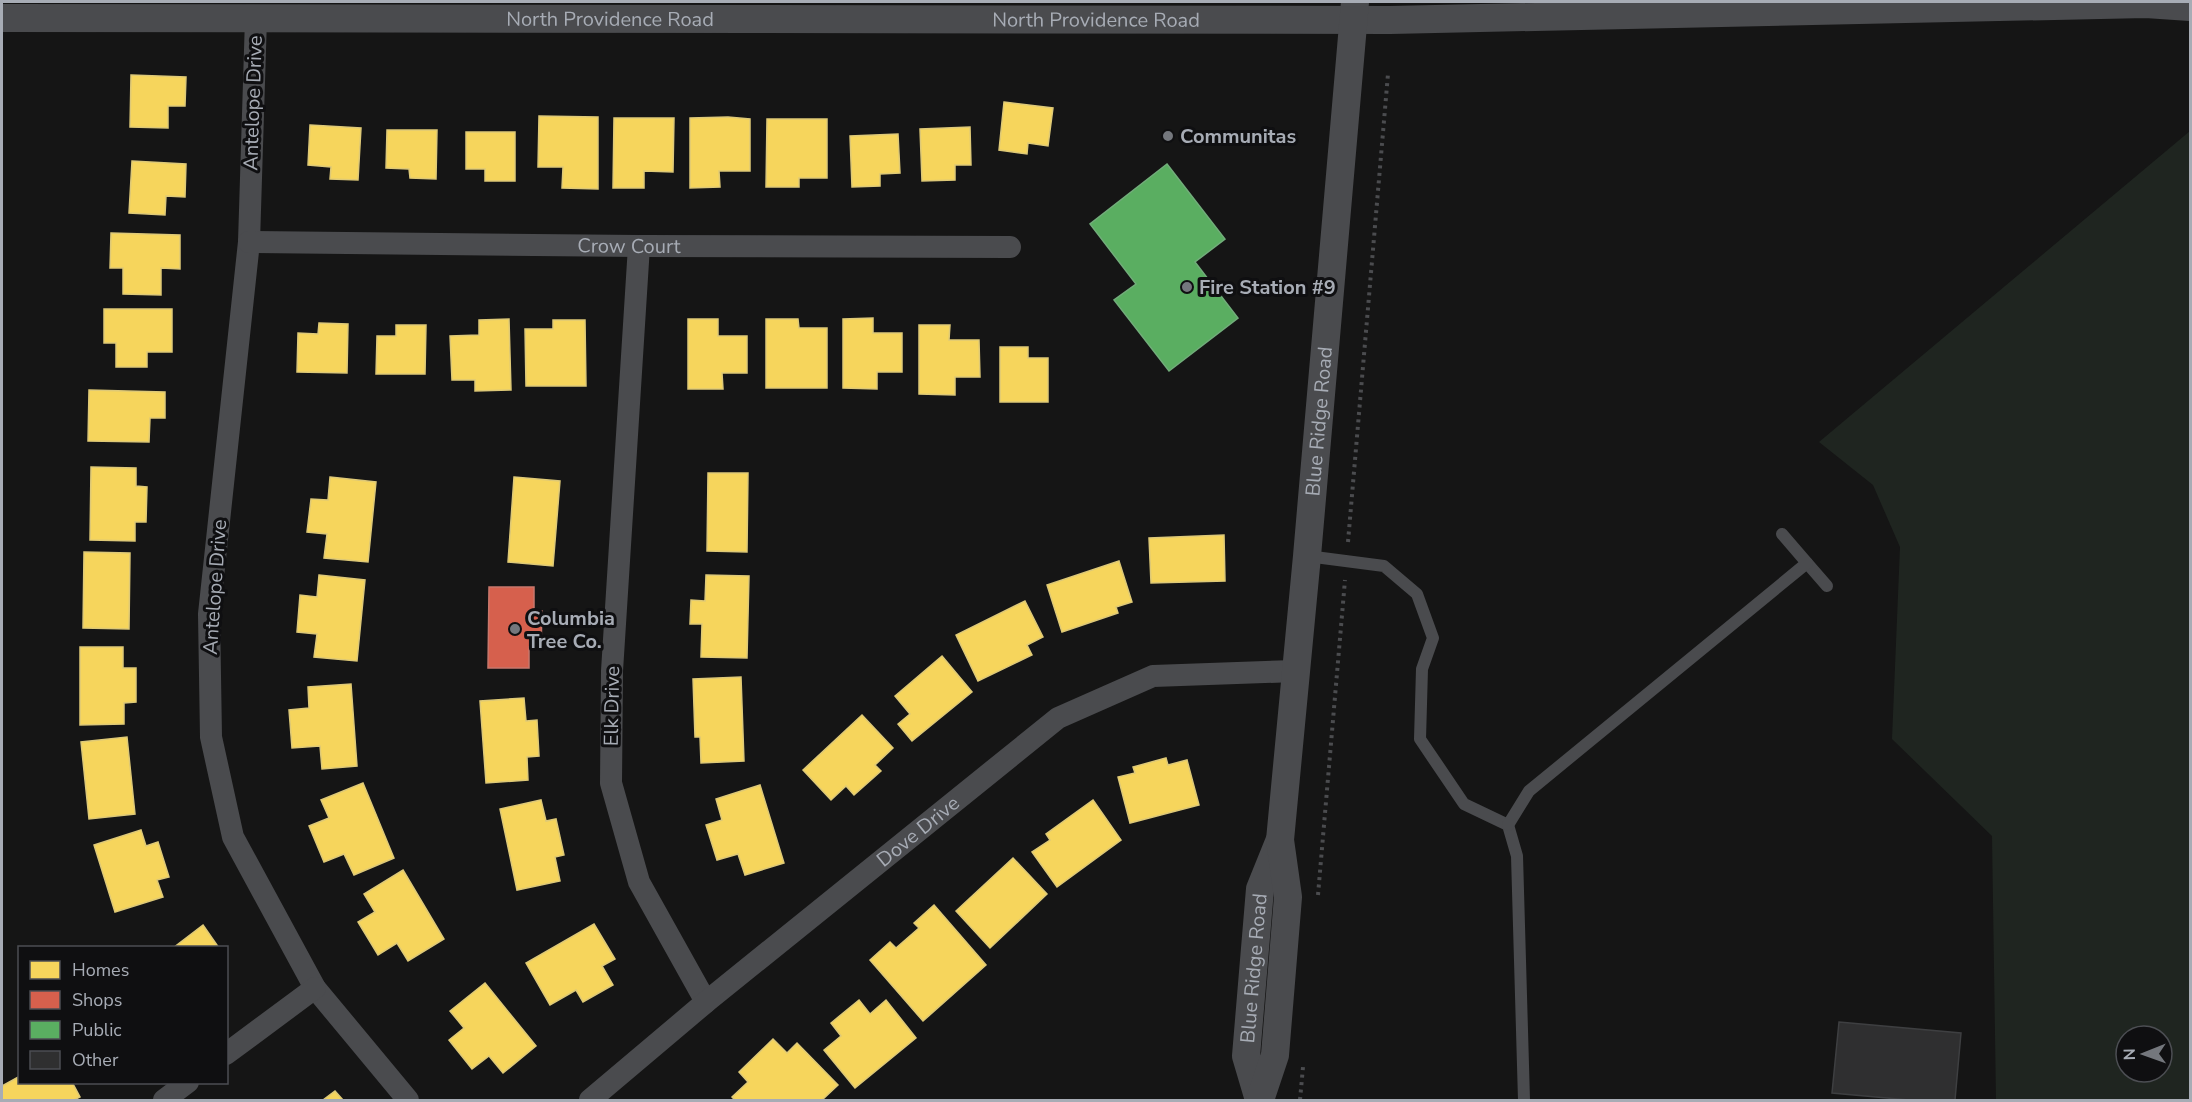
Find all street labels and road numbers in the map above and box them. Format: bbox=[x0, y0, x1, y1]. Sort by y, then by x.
street label: North Providence Road bbox=[506, 5, 714, 33]
street label: North Providence Road bbox=[992, 6, 1200, 33]
street label: Antelope Drive bbox=[237, 35, 269, 171]
street label: Crow Court bbox=[577, 232, 682, 260]
street label: Blue Ridge Road bbox=[1299, 345, 1339, 497]
street label: Antelope Drive bbox=[197, 519, 233, 655]
street label: Elk Drive bbox=[598, 666, 626, 746]
street label: Dove Drive bbox=[871, 789, 965, 873]
street label: Blue Ridge Road bbox=[1234, 892, 1273, 1044]

